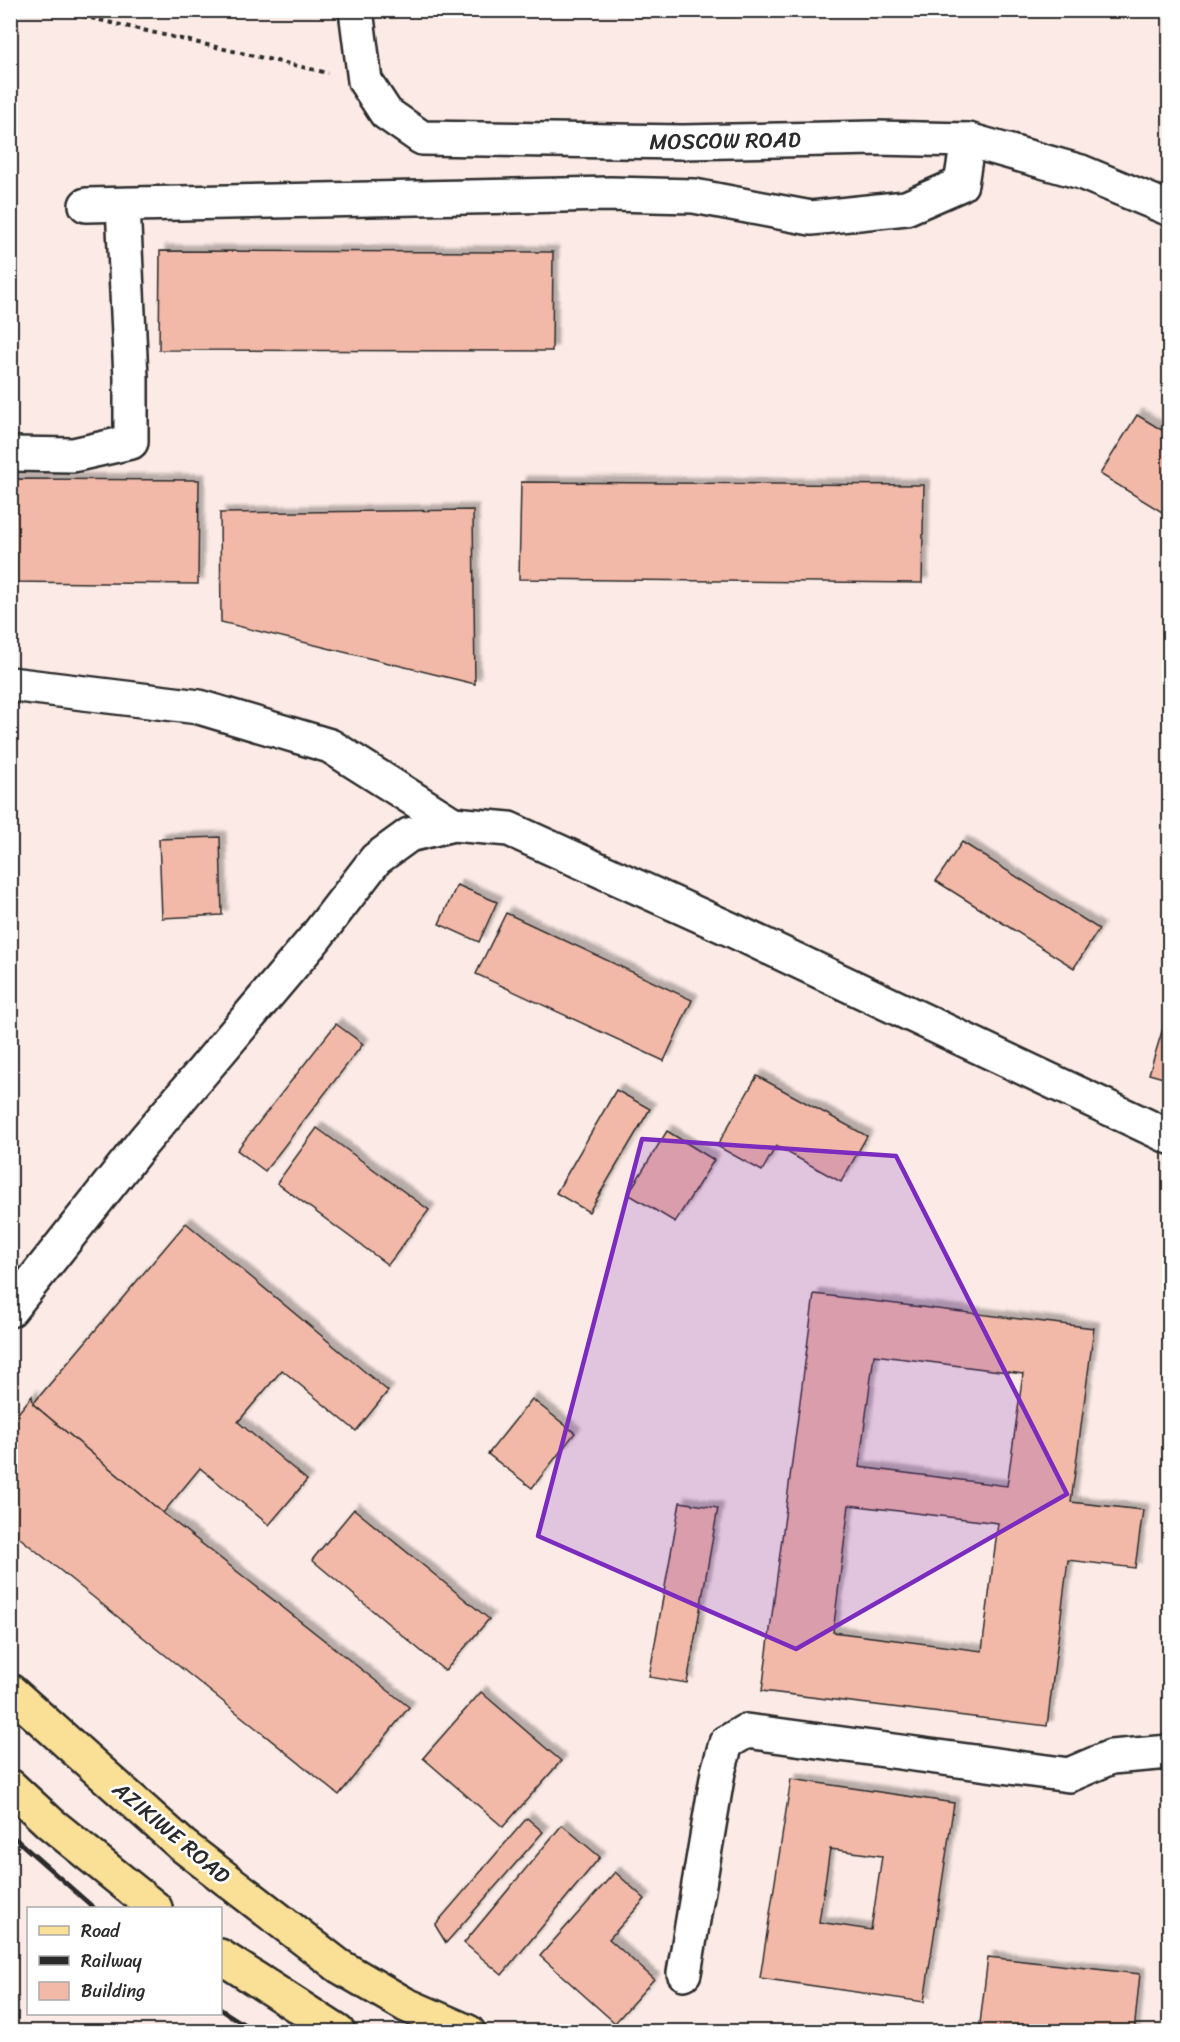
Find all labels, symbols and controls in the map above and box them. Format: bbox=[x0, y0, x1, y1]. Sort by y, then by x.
street label: MOSCOW ROAD bbox=[649, 120, 801, 161]
street label: AZIKIWE ROAD bbox=[103, 1770, 240, 1894]
legend bbox=[27, 1907, 222, 2015]
text: Road bbox=[81, 1915, 121, 1947]
text: Railway bbox=[81, 1945, 143, 1977]
text: Building bbox=[81, 1975, 145, 2007]

